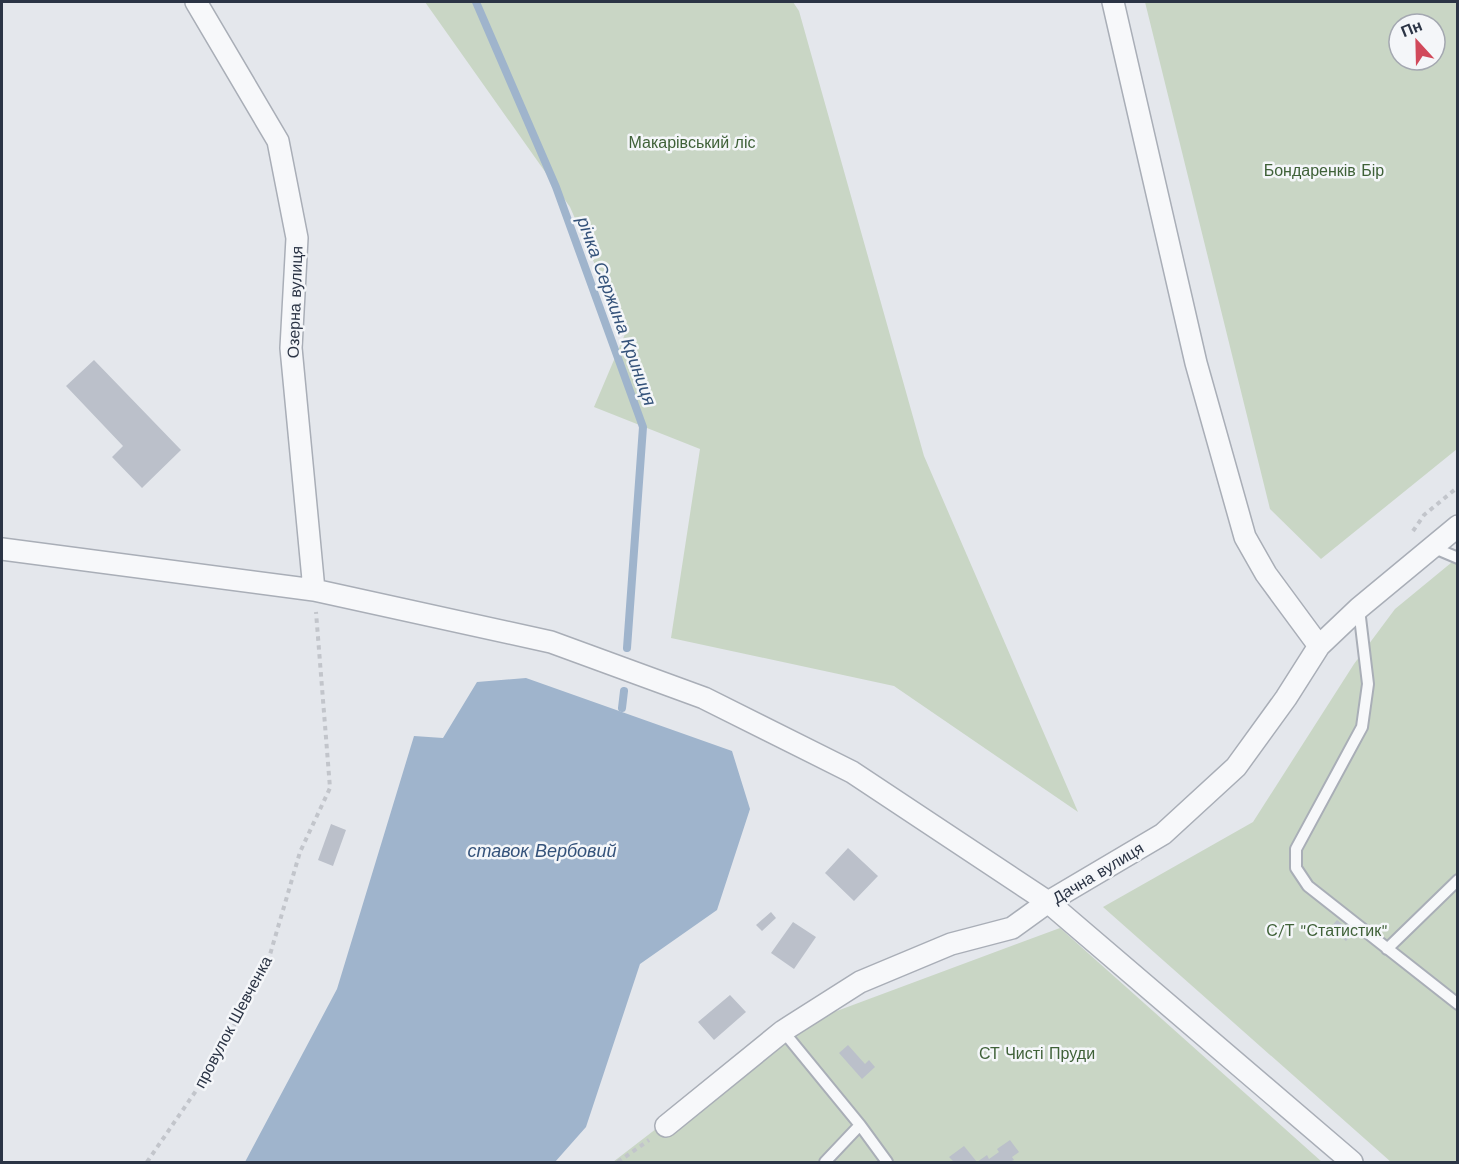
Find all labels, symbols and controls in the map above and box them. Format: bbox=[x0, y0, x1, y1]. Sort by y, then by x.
north arrow bbox=[1387, 12, 1447, 72]
text: Пн bbox=[1398, 16, 1425, 41]
park label: Макарівський ліс bbox=[629, 133, 756, 152]
park label: Бондаренків Бір bbox=[1264, 161, 1384, 180]
water label: річка Сержина Криниця bbox=[573, 213, 661, 409]
street label: Озерна вулиця bbox=[284, 245, 306, 359]
street label: Дачна вулиця bbox=[1049, 838, 1147, 908]
water label: ставок Вербовий bbox=[468, 840, 616, 861]
park label: С/Т "Статистик" bbox=[1266, 921, 1388, 940]
street label: провулок Шевченка bbox=[190, 953, 276, 1091]
park label: СТ Чисті Пруди bbox=[979, 1044, 1095, 1063]

